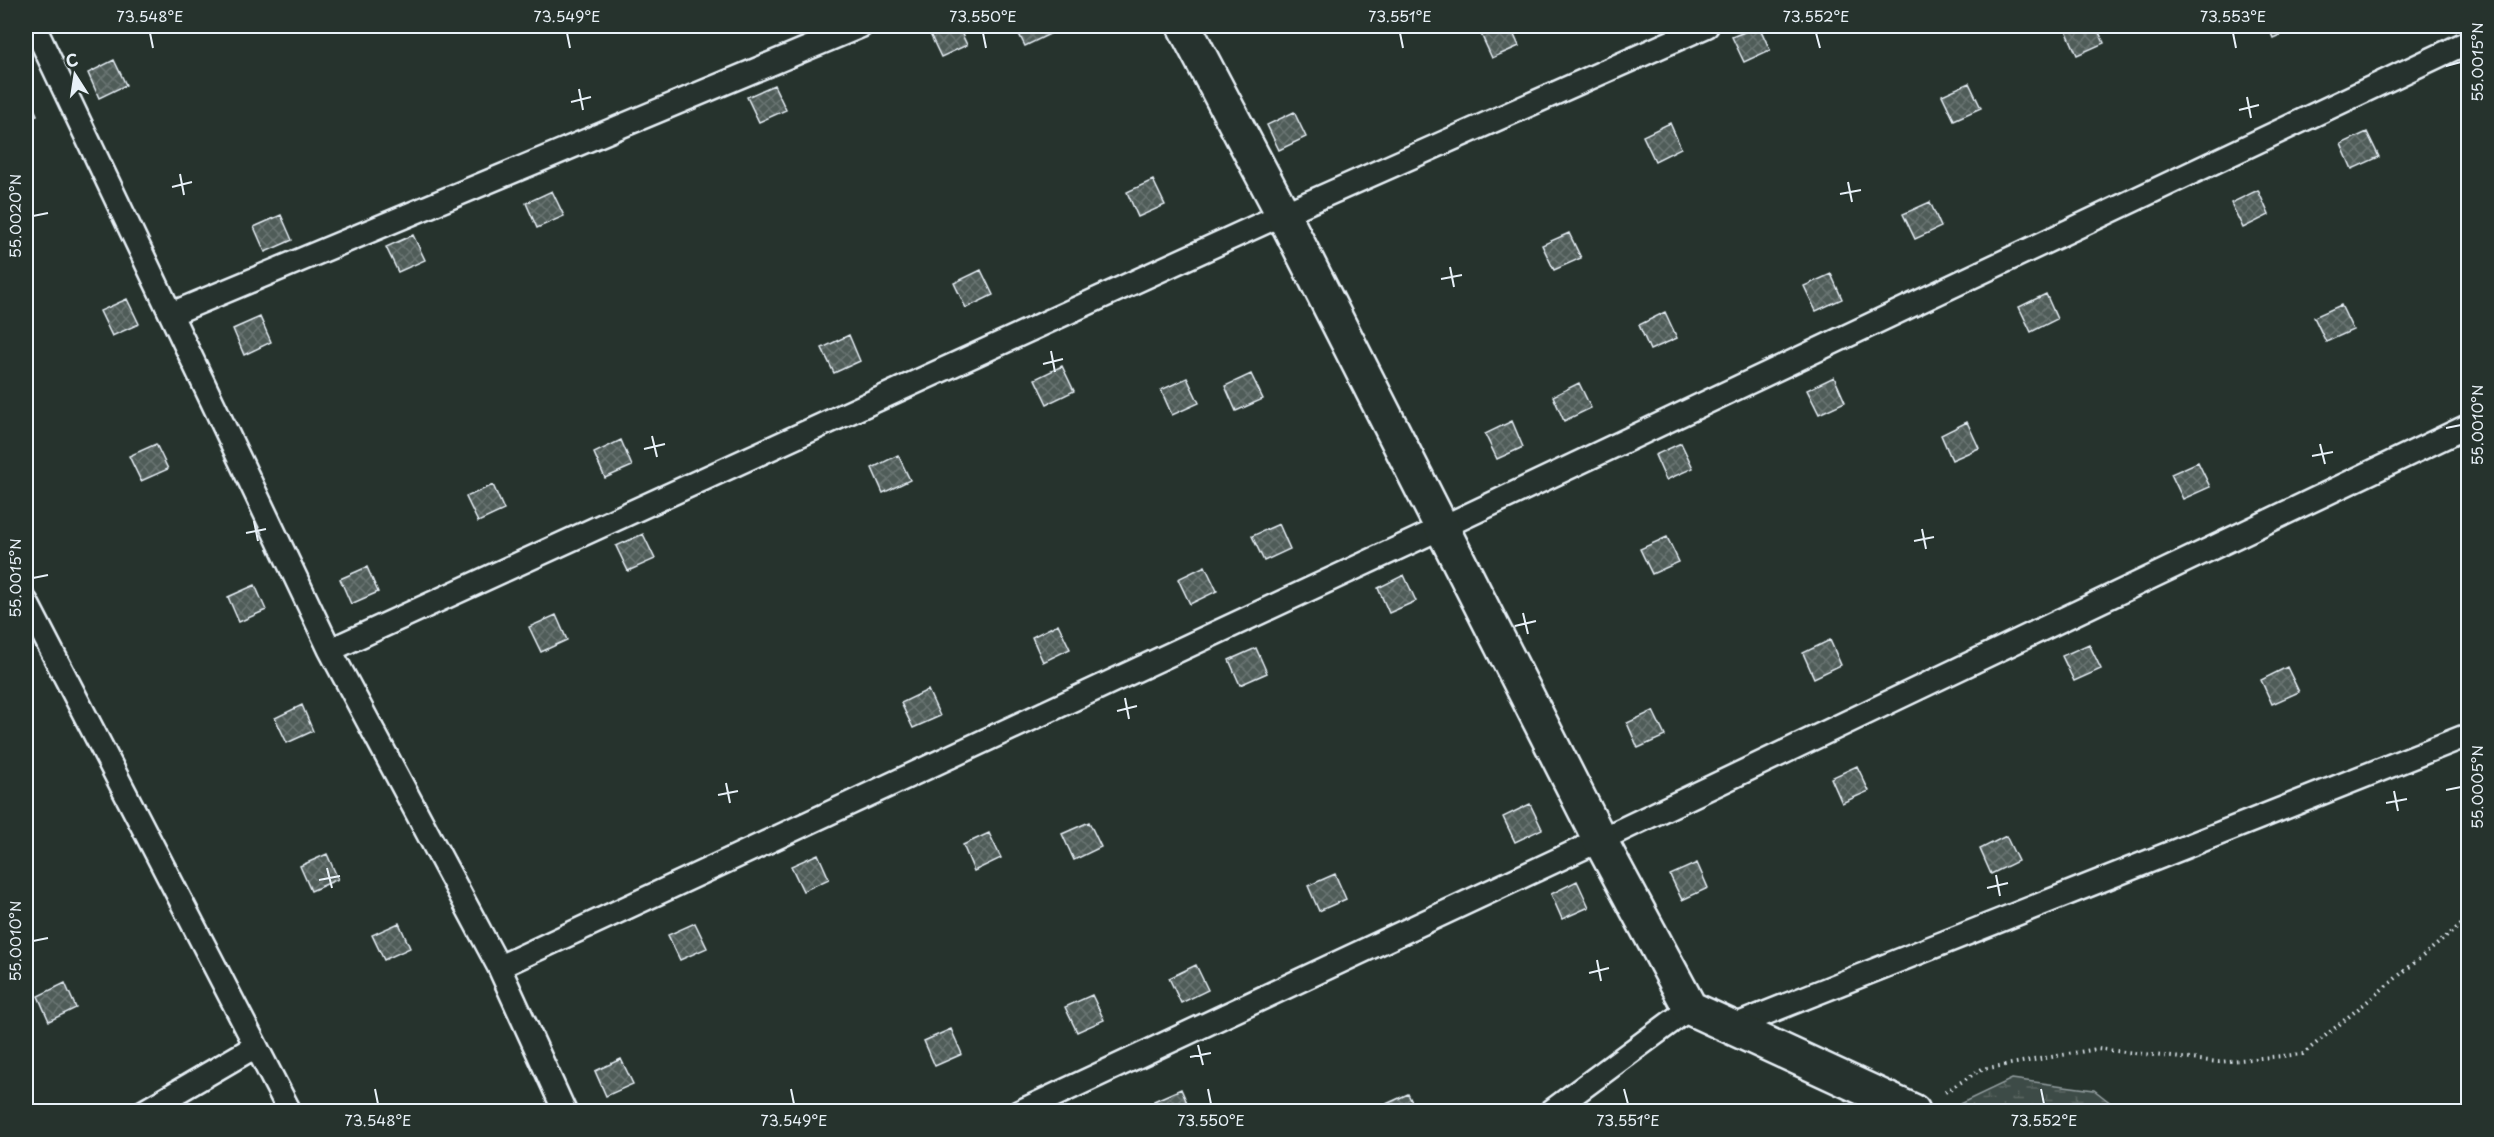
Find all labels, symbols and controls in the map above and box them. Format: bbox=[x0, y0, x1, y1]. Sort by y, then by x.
text: 73.548°E bbox=[117, 4, 183, 27]
text: 73.549°E bbox=[534, 4, 600, 27]
text: 73.550°E bbox=[949, 4, 1017, 27]
text: 73.551°E bbox=[1368, 4, 1432, 27]
text: 73.552°E bbox=[1783, 4, 1849, 27]
text: 73.553°E bbox=[2200, 4, 2266, 27]
text: 55.0015°N bbox=[2465, 22, 2488, 102]
north arrow bbox=[45, 45, 105, 105]
text: С bbox=[63, 46, 80, 72]
text: 55.0020°N bbox=[3, 174, 26, 258]
text: 55.0010°N bbox=[2465, 384, 2488, 466]
text: 55.0015°N bbox=[3, 538, 26, 618]
text: 55.0005°N bbox=[2465, 745, 2488, 829]
text: 55.0010°N bbox=[3, 900, 26, 982]
text: 73.548°E bbox=[345, 1108, 411, 1131]
text: 73.549°E bbox=[761, 1108, 827, 1131]
text: 73.550°E bbox=[1177, 1108, 1245, 1131]
text: 73.551°E bbox=[1596, 1108, 1660, 1131]
text: 73.552°E bbox=[2011, 1108, 2077, 1131]

